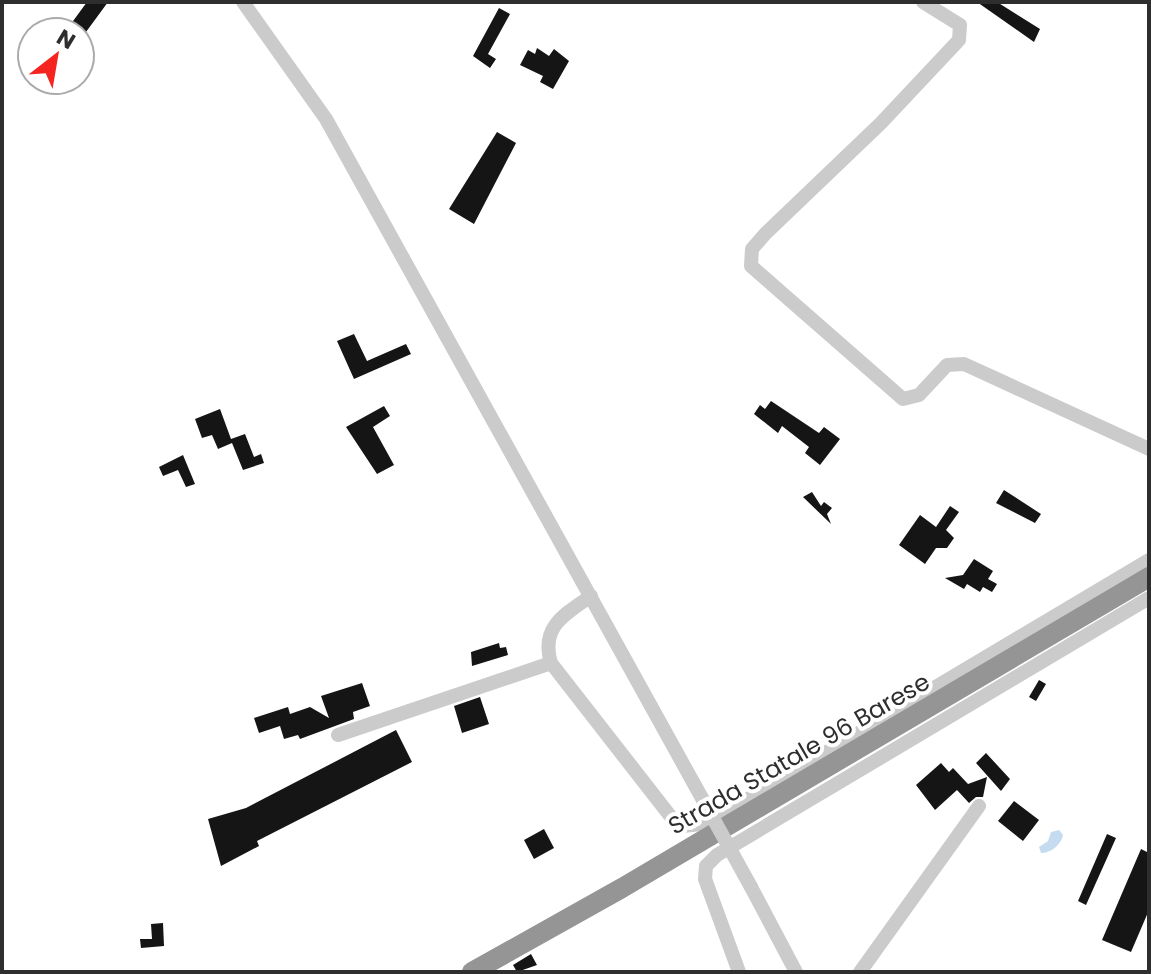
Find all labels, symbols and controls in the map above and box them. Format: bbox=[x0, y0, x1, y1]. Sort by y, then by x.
north arrow bbox=[16, 16, 96, 96]
text: N bbox=[51, 22, 81, 57]
street label: Strada Statale 96 Barese bbox=[662, 665, 936, 842]

